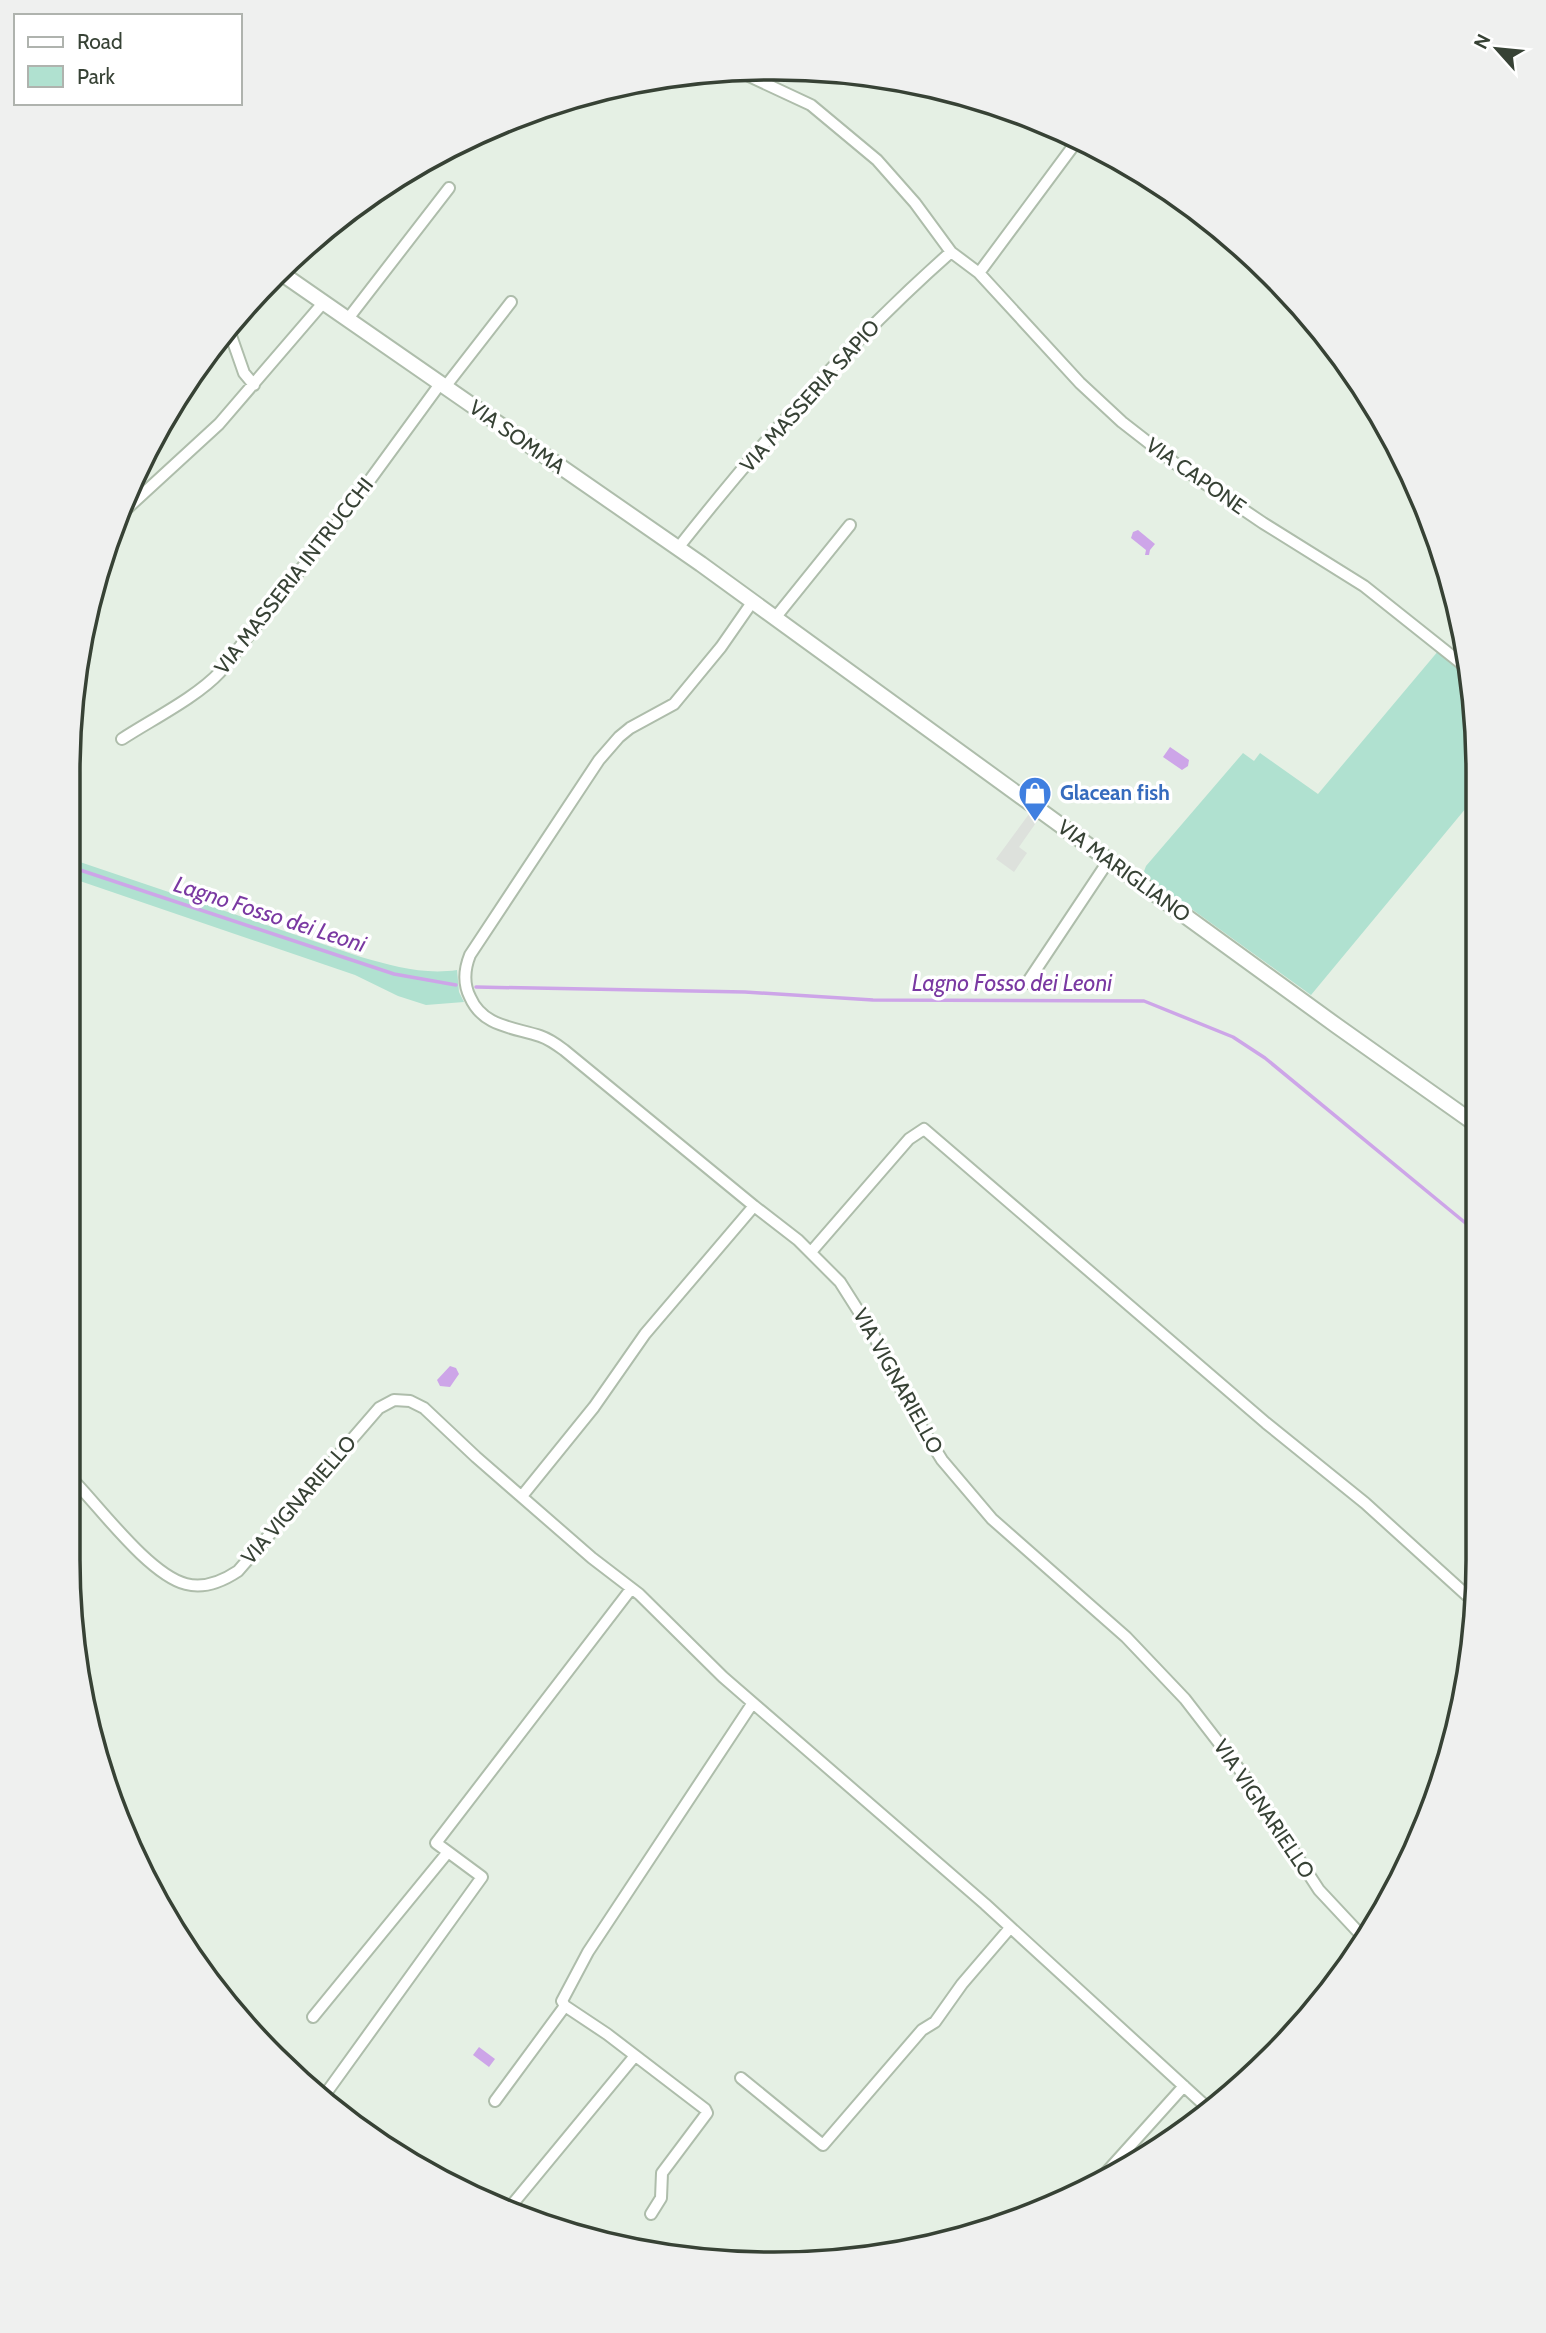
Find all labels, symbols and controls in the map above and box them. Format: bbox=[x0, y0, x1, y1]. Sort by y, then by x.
legend bbox=[14, 14, 242, 105]
north arrow bbox=[1462, 14, 1532, 84]
text: Road bbox=[77, 29, 123, 54]
text: N bbox=[1469, 30, 1496, 53]
text: Park bbox=[77, 64, 115, 89]
street label: VIA MASSERIA SAPIO bbox=[735, 314, 885, 477]
street label: VIA SOMMA bbox=[465, 394, 570, 479]
street label: VIA CAPONE bbox=[1141, 432, 1251, 519]
street label: VIA MASSERIA INTRUCCHI bbox=[209, 472, 378, 679]
shop icon: Glacean fish bbox=[1016, 774, 1054, 823]
place label: Glacean fish bbox=[1060, 780, 1170, 805]
street label: VIA MARIGLIANO bbox=[1053, 814, 1195, 927]
water label: Lagno Fosso dei Leoni bbox=[170, 870, 371, 959]
water label: Lagno Fosso dei Leoni bbox=[912, 969, 1113, 997]
street label: VIA VIGNARIELLO bbox=[848, 1304, 949, 1458]
street label: VIA VIGNARIELLO bbox=[236, 1430, 361, 1569]
street label: VIA VIGNARIELLO bbox=[1209, 1735, 1320, 1883]

